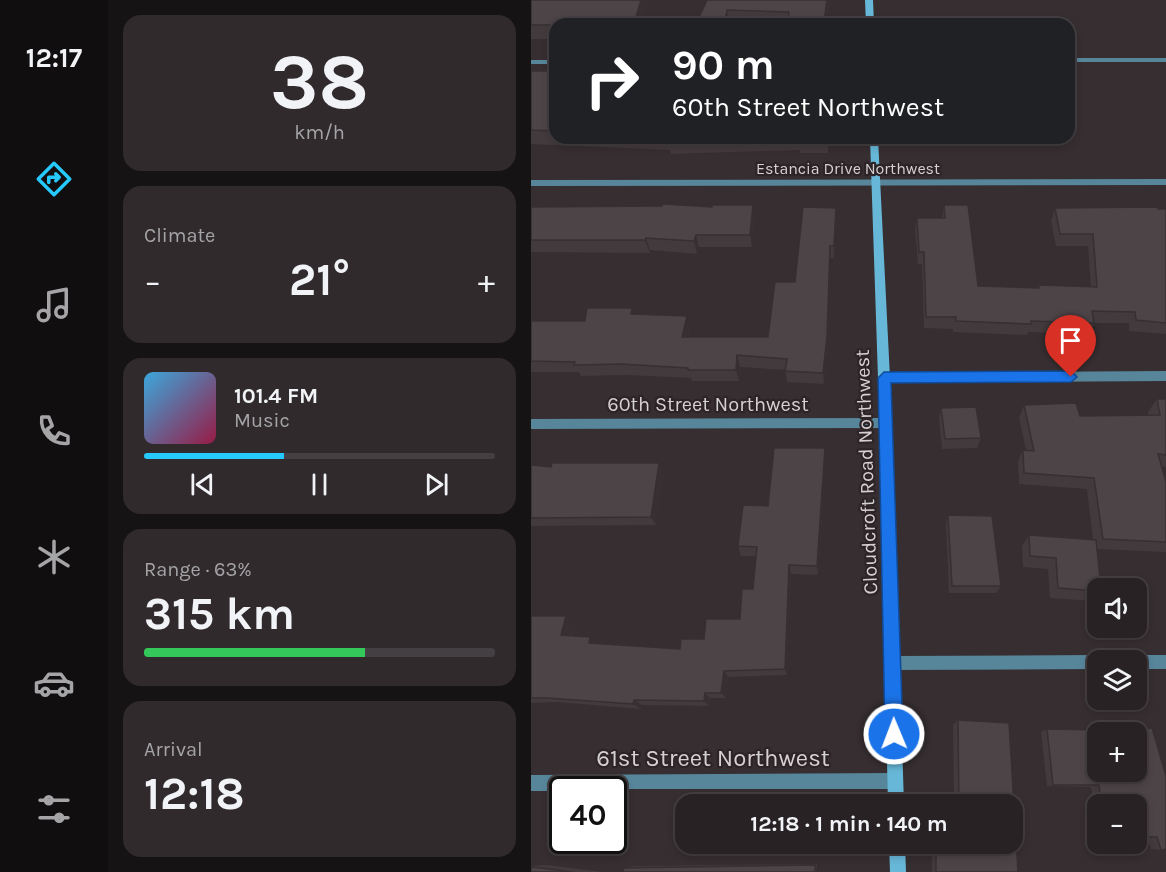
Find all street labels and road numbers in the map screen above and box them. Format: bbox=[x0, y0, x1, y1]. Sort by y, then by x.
street label: Estancia Drive Northwest bbox=[756, 159, 940, 178]
street label: Cloudcroft Road Northwest bbox=[851, 349, 882, 595]
street label: 60th Street Northwest bbox=[607, 393, 809, 416]
street label: 61st Street Northwest bbox=[596, 744, 830, 772]

